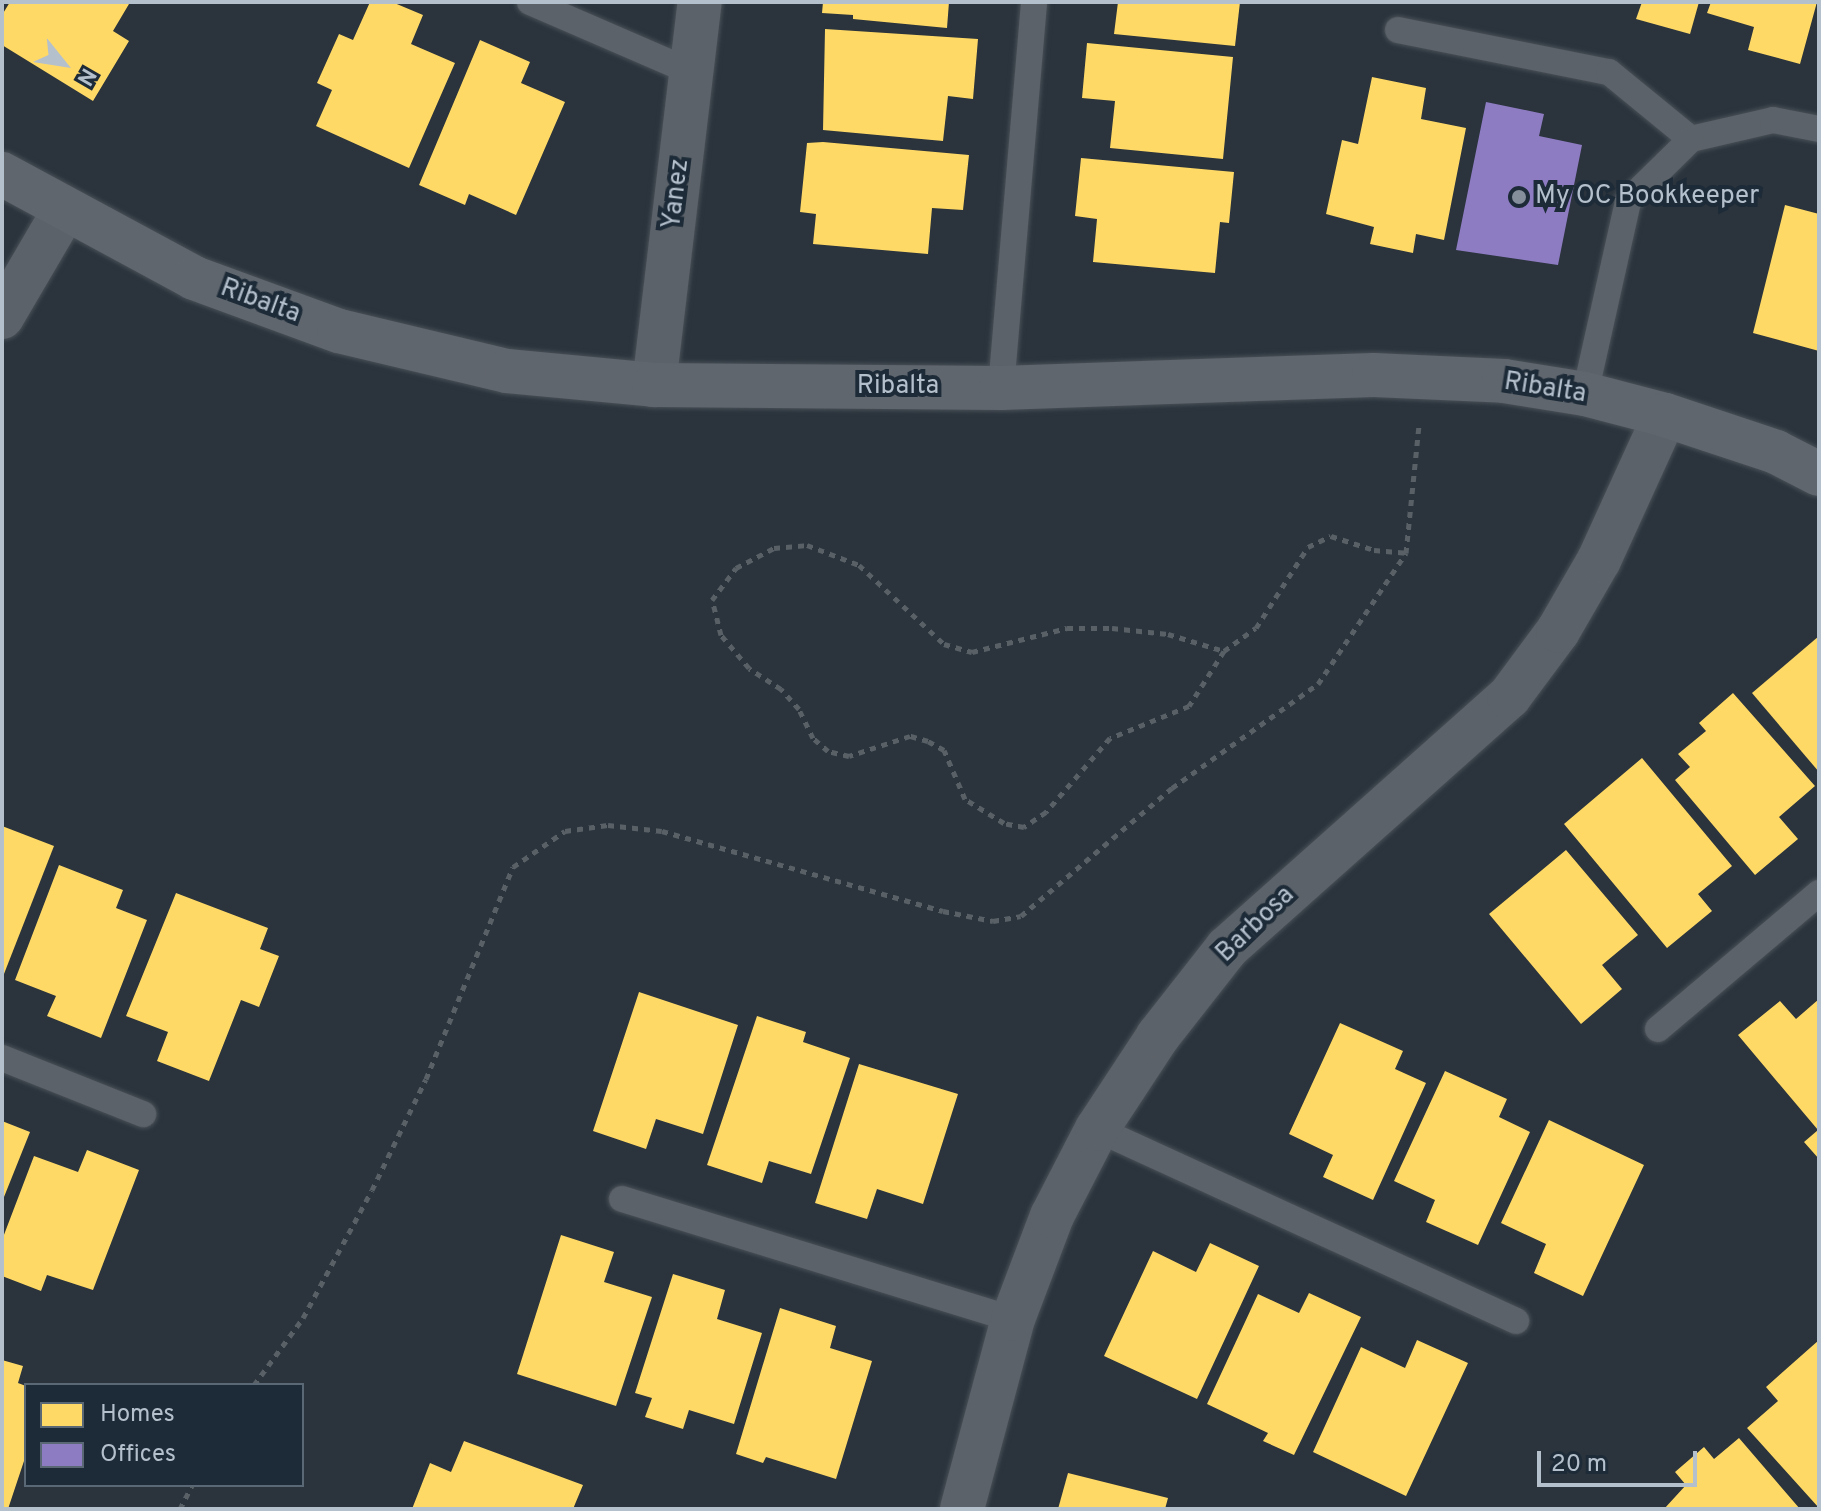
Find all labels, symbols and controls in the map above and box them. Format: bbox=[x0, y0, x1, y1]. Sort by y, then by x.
north arrow bbox=[24, 24, 104, 104]
text: N bbox=[70, 63, 101, 90]
street label: Yanez bbox=[657, 157, 697, 231]
place label: My OC Bookkeeper bbox=[1535, 181, 1759, 213]
marker: My OC Bookkeeper bbox=[1510, 188, 1528, 206]
street label: Ribalta bbox=[216, 273, 304, 331]
street label: Ribalta bbox=[1502, 367, 1588, 411]
street label: Ribalta bbox=[857, 371, 939, 403]
street label: Barbosa bbox=[1211, 880, 1301, 970]
legend bbox=[24, 1383, 304, 1487]
text: Homes bbox=[100, 1400, 175, 1430]
scale bar bbox=[1541, 1435, 1701, 1485]
text: Offices bbox=[100, 1440, 176, 1470]
text: 20 m bbox=[1551, 1450, 1607, 1480]

